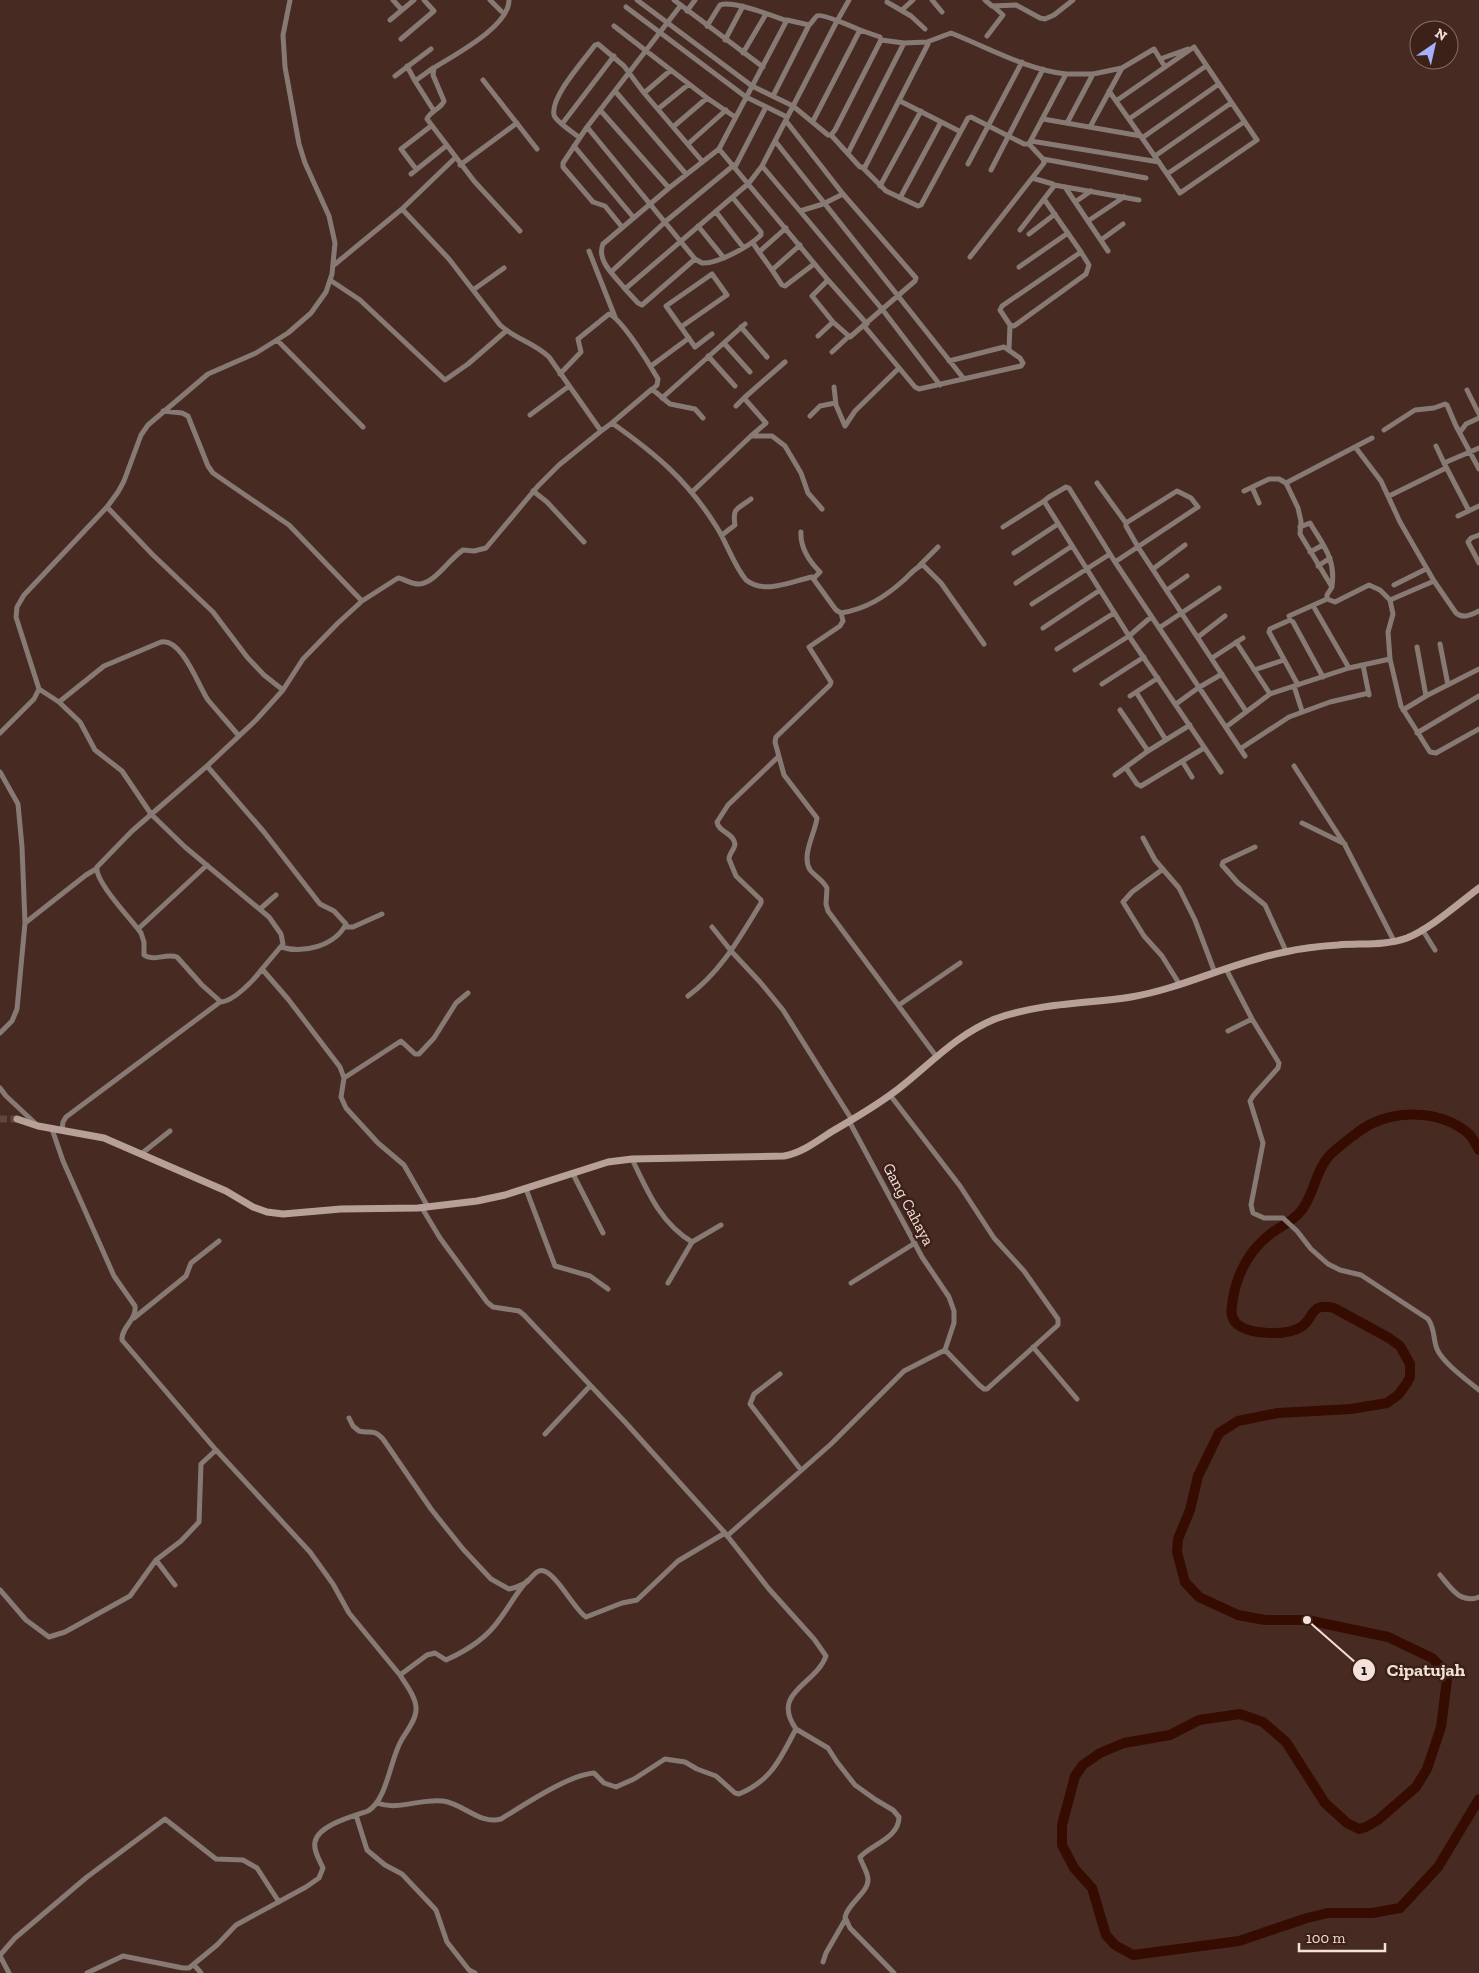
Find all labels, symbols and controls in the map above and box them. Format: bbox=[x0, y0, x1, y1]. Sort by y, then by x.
north arrow bbox=[1409, 20, 1459, 70]
text: N bbox=[1432, 25, 1450, 45]
street label: Gang Cahaya bbox=[879, 1160, 938, 1249]
callout: Cipatujah bbox=[1352, 1653, 1475, 1686]
text: Cipatujah bbox=[1387, 1659, 1466, 1681]
text: 1 bbox=[1361, 1661, 1367, 1679]
scale bar bbox=[1299, 1920, 1385, 1952]
text: 100 m bbox=[1306, 1929, 1345, 1947]

